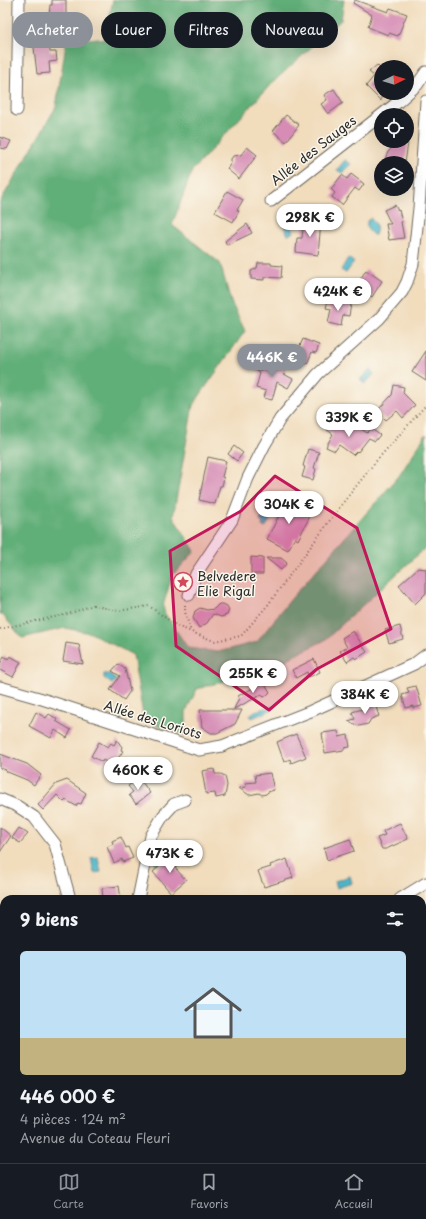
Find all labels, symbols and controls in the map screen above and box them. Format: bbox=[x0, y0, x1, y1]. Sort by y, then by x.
chip: Acheter bbox=[12, 12, 93, 48]
chip: Louer bbox=[101, 12, 166, 48]
chip: Filtres bbox=[174, 12, 243, 48]
chip: Nouveau bbox=[251, 12, 338, 48]
north arrow bbox=[374, 60, 414, 100]
map controls bbox=[374, 60, 414, 196]
button: locate bbox=[374, 108, 414, 148]
street label: Allée des Sauges bbox=[266, 110, 360, 189]
button: layers bbox=[374, 156, 414, 196]
pin: 298K € bbox=[277, 204, 343, 238]
text: 298K € bbox=[285, 207, 335, 226]
pin: 424K € bbox=[305, 278, 371, 312]
text: 424K € bbox=[313, 281, 363, 300]
pin: 446K € bbox=[239, 344, 305, 378]
text: 446K € bbox=[246, 347, 298, 366]
pin: 339K € bbox=[316, 404, 382, 438]
text: 339K € bbox=[325, 407, 373, 426]
pin: 304K € bbox=[256, 491, 322, 525]
text: 304K € bbox=[264, 494, 314, 513]
place label: Belvedere Elie Rigal bbox=[197, 566, 256, 600]
place icon: Belvedere Elie Rigal bbox=[172, 571, 194, 593]
pin: 255K € bbox=[220, 660, 286, 694]
text: 255K € bbox=[229, 663, 277, 682]
pin: 384K € bbox=[332, 681, 398, 715]
text: 384K € bbox=[340, 684, 390, 703]
street label: Allée des Loriots bbox=[102, 695, 204, 743]
pin: 460K € bbox=[105, 757, 171, 791]
text: 460K € bbox=[113, 760, 163, 779]
pin: 473K € bbox=[137, 840, 203, 874]
text: 473K € bbox=[146, 843, 194, 862]
text: 9 biens bbox=[20, 906, 78, 932]
icon: filters bbox=[384, 908, 406, 930]
icon: home bbox=[177, 977, 249, 1049]
text: 446 000 € bbox=[20, 1083, 115, 1109]
text: 4 pièces · 124 m² bbox=[20, 1109, 126, 1128]
text: Avenue du Coteau Fleuri bbox=[20, 1128, 170, 1147]
tab: Carte bbox=[53, 1171, 84, 1212]
tab: Favoris bbox=[190, 1171, 228, 1212]
tab: Accueil bbox=[335, 1171, 373, 1212]

